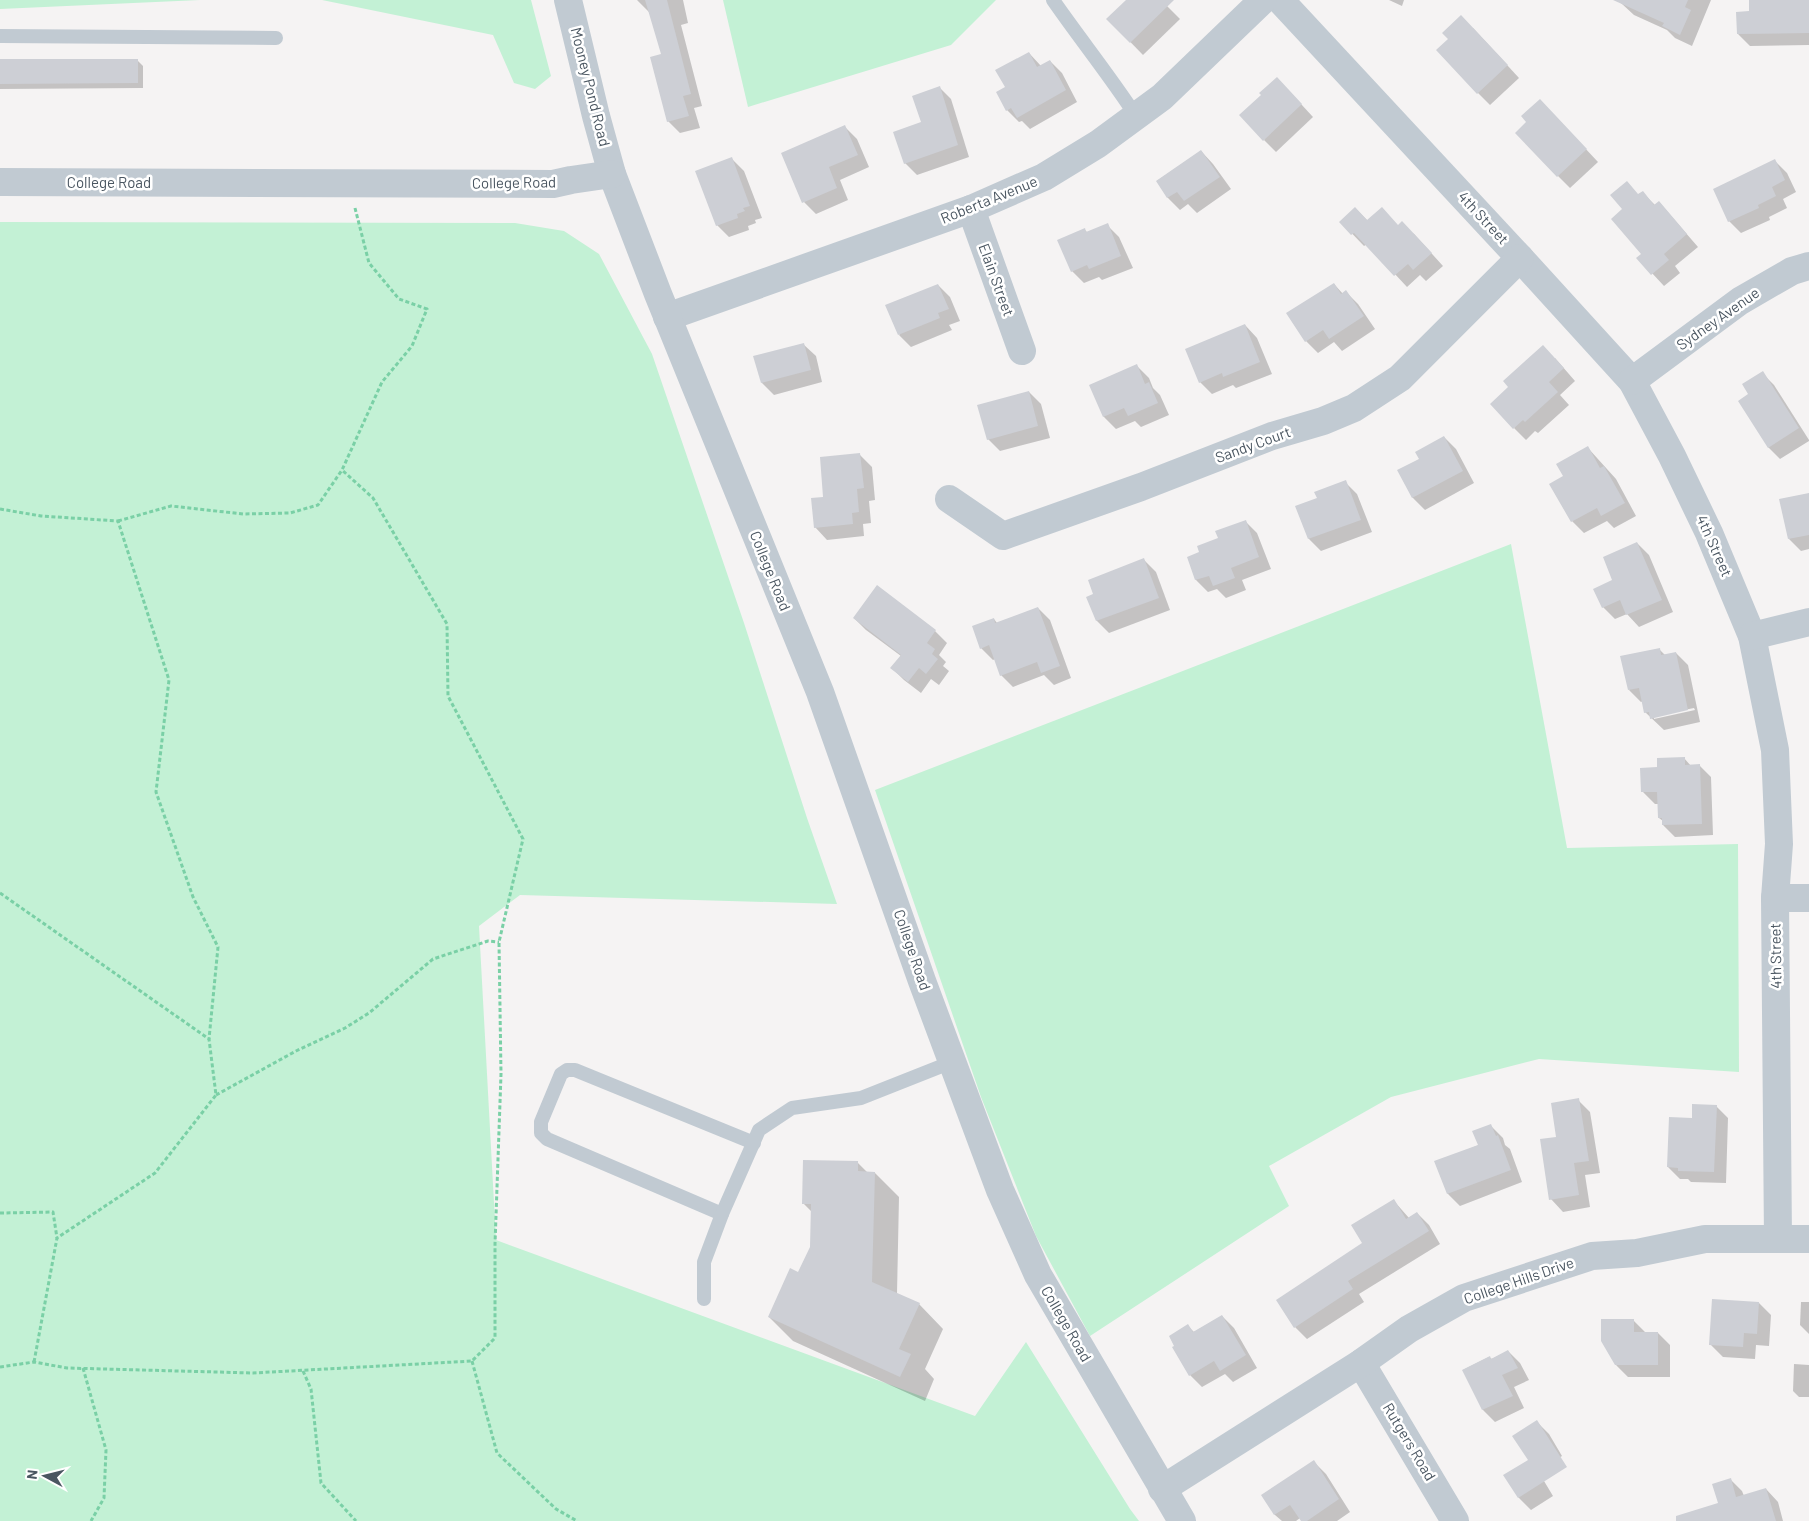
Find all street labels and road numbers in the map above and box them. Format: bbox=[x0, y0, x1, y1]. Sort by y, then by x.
street label: Mooney Pond Road bbox=[567, 25, 614, 148]
street label: Roberta Avenue bbox=[938, 171, 1040, 227]
street label: College Road bbox=[472, 172, 556, 192]
street label: College Road bbox=[67, 173, 151, 191]
street label: 4th Street bbox=[1455, 187, 1513, 248]
street label: Elain Street bbox=[975, 241, 1018, 318]
street label: Sydney Avenue bbox=[1673, 283, 1762, 353]
street label: Sandy Court bbox=[1212, 422, 1293, 466]
street label: 4th Street bbox=[1693, 512, 1737, 579]
street label: College Road bbox=[747, 528, 795, 613]
street label: College Road bbox=[891, 907, 935, 992]
street label: 4th Street bbox=[1765, 923, 1785, 989]
street label: College Hills Drive bbox=[1461, 1253, 1576, 1307]
street label: College Road bbox=[1038, 1282, 1096, 1365]
street label: Rutgers Road bbox=[1380, 1399, 1440, 1484]

